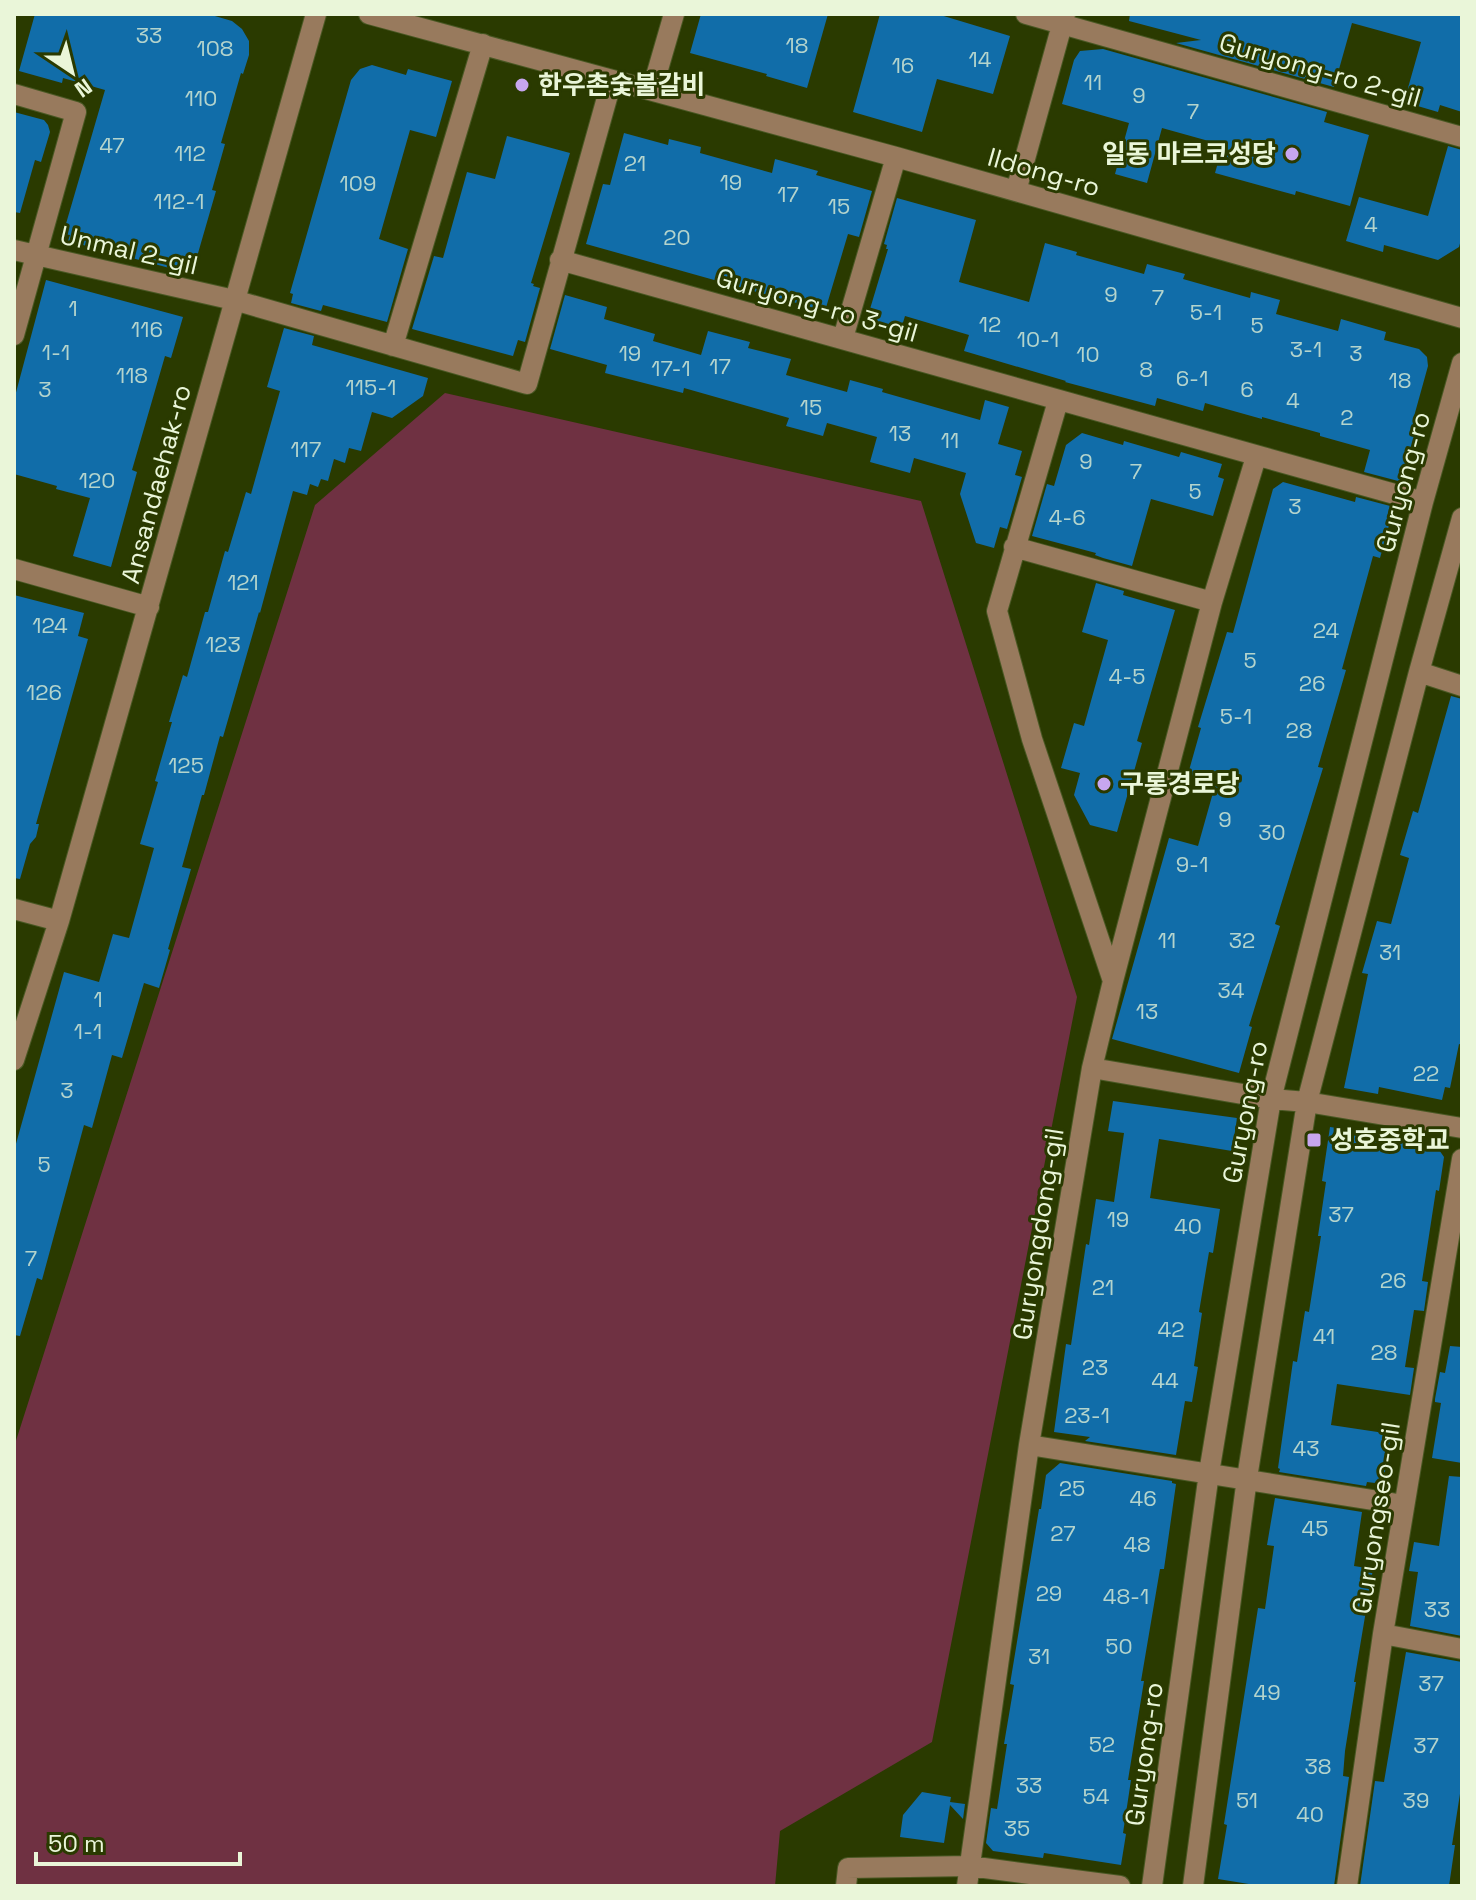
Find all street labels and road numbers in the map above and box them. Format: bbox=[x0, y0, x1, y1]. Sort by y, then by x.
street label: Guryong-ro 2-gil bbox=[1215, 25, 1425, 115]
street label: Ildong-ro bbox=[984, 140, 1104, 204]
street label: Unmal 2-gil bbox=[57, 218, 201, 282]
street label: Guryong-ro 3-gil bbox=[712, 260, 922, 350]
street label: Ansandaehak-ro bbox=[113, 381, 199, 587]
street label: Guryong-ro bbox=[1368, 408, 1438, 556]
street label: Guryong-ro bbox=[1215, 1038, 1275, 1186]
street label: Guryongdong-gil bbox=[1004, 1126, 1072, 1342]
street label: Guryongseo-gil bbox=[1344, 1420, 1408, 1616]
street label: Guryong-ro bbox=[1117, 1680, 1171, 1828]

